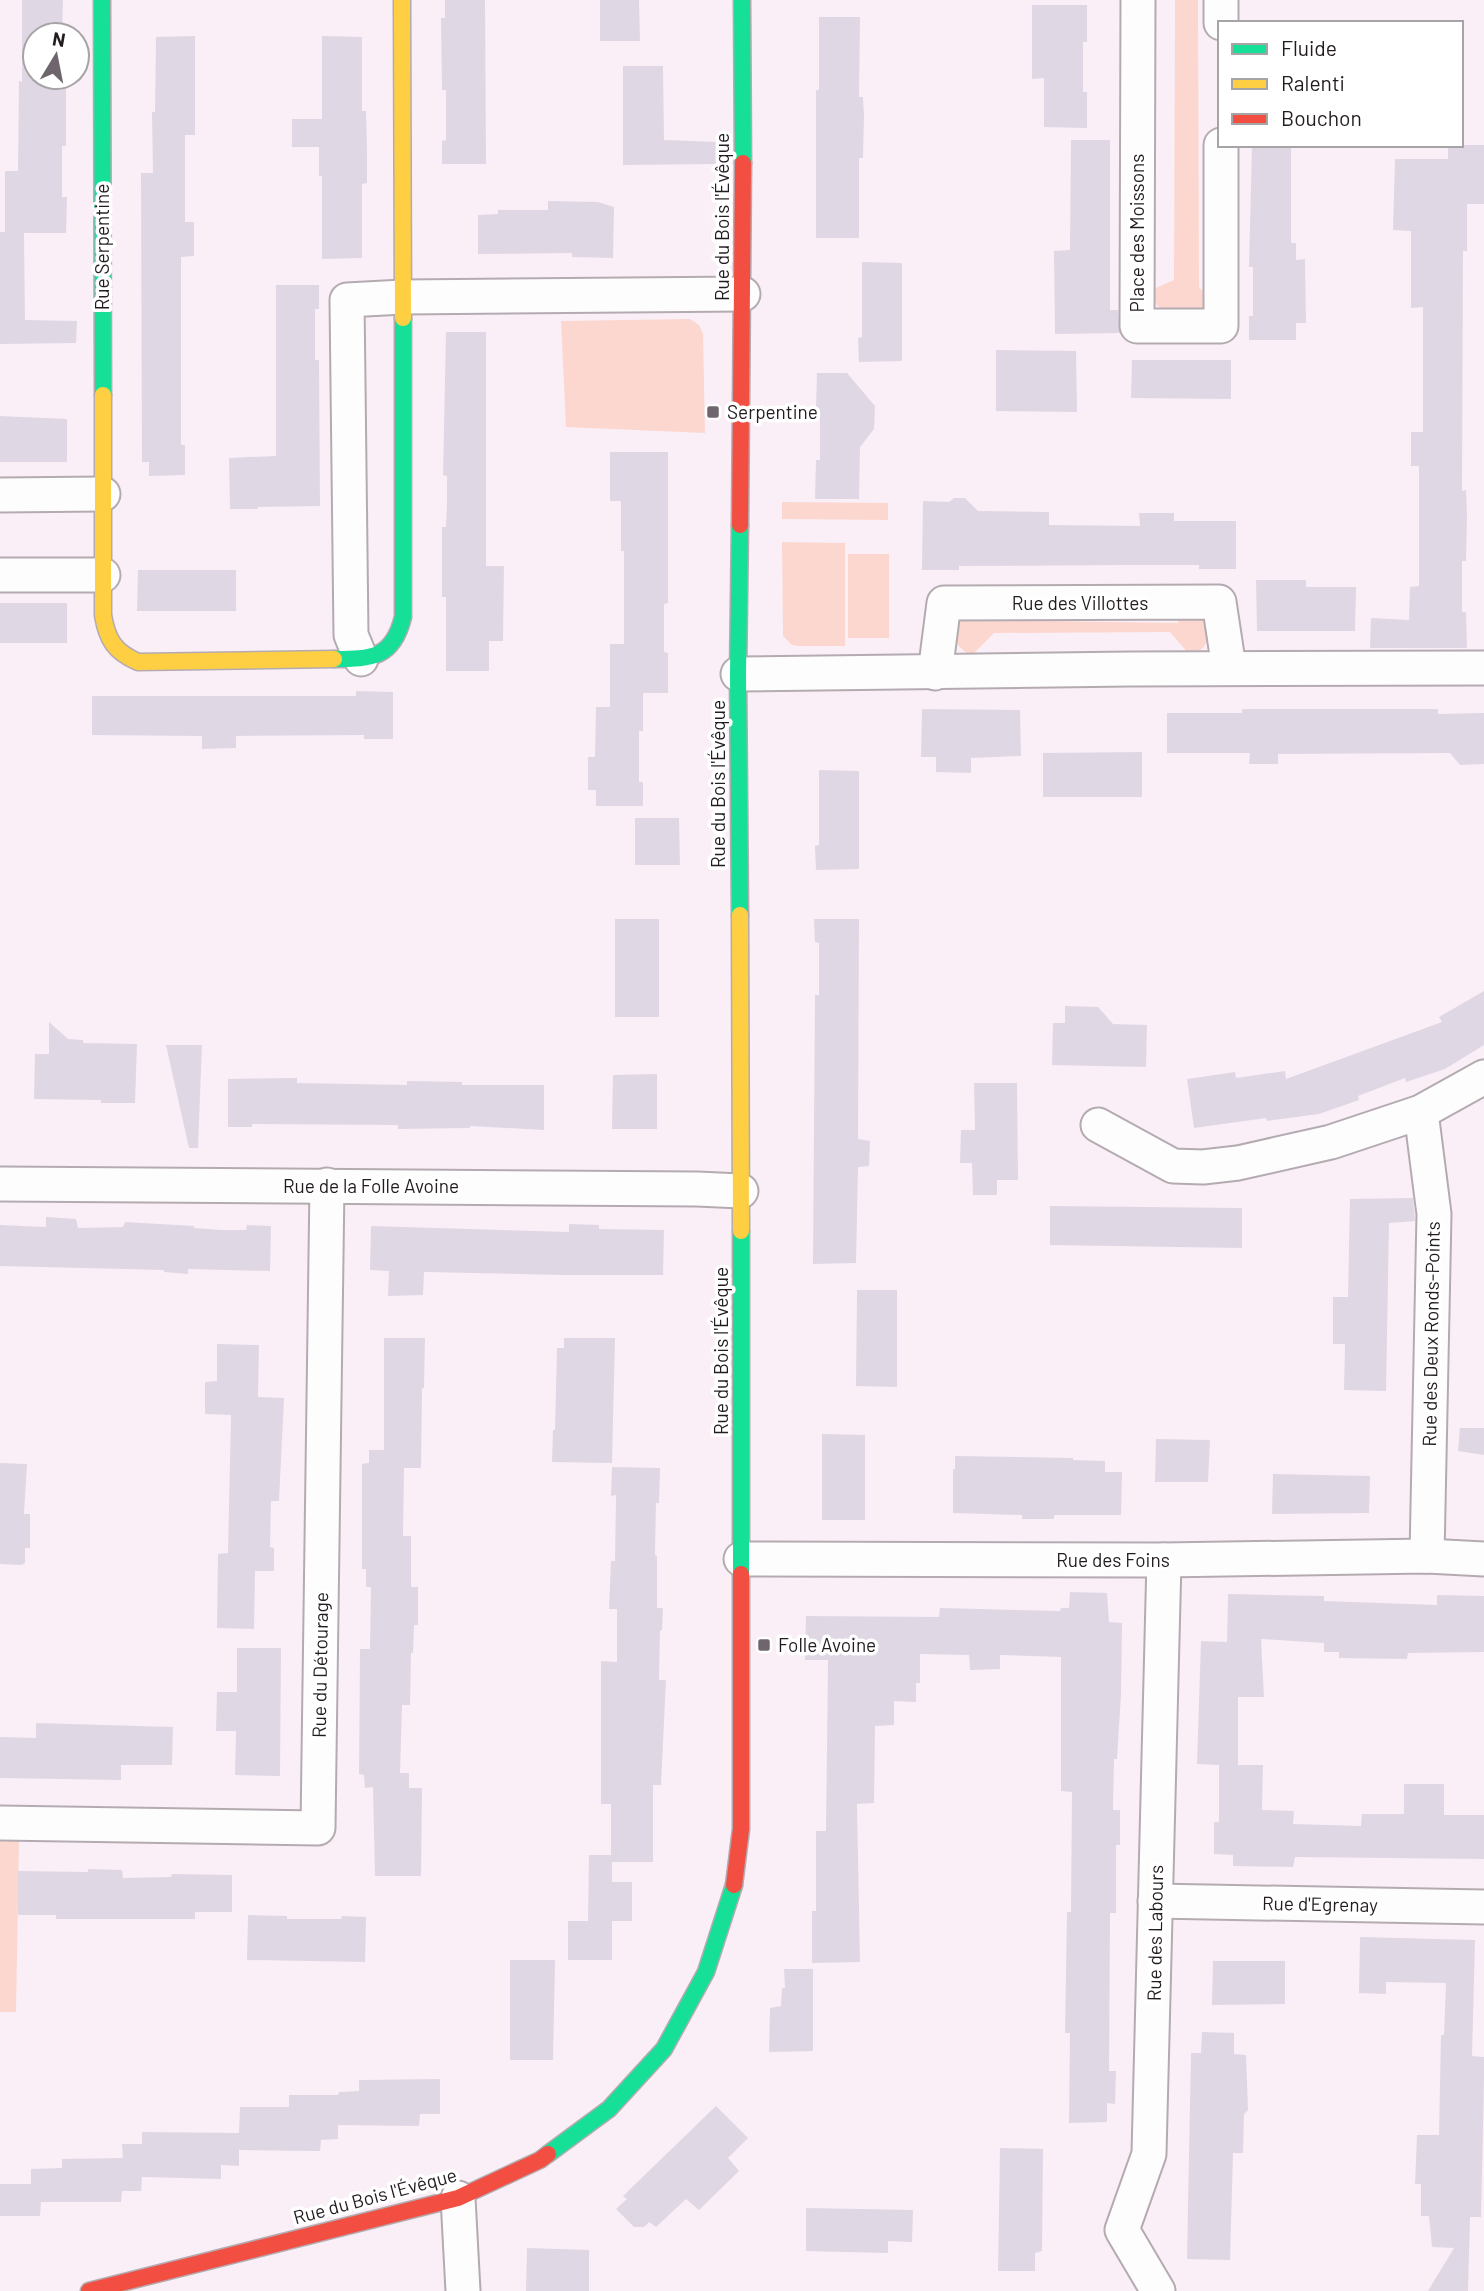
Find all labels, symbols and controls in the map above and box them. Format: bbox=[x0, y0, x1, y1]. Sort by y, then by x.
north arrow bbox=[21, 21, 91, 91]
legend bbox=[1218, 21, 1463, 147]
text: N bbox=[51, 26, 67, 51]
text: Fluide bbox=[1281, 35, 1337, 60]
text: Ralenti bbox=[1281, 70, 1345, 95]
text: Bouchon bbox=[1281, 105, 1362, 130]
street label: Rue du Bois l'Évêque bbox=[710, 133, 733, 301]
street label: Place des Moissons bbox=[1125, 154, 1148, 312]
street label: Rue Serpentine bbox=[90, 184, 113, 310]
place label: Serpentine bbox=[727, 400, 818, 423]
marker: Serpentine bbox=[705, 404, 721, 420]
street label: Rue des Villottes bbox=[1012, 591, 1148, 614]
street label: Rue du Bois l'Évêque bbox=[706, 700, 729, 868]
street label: Rue de la Folle Avoine bbox=[283, 1174, 459, 1197]
street label: Rue des Deux Ronds-Points bbox=[1417, 1221, 1444, 1447]
street label: Rue du Bois l'Évêque bbox=[709, 1267, 732, 1435]
street label: Rue des Foins bbox=[1056, 1548, 1170, 1571]
street label: Rue du Détourage bbox=[307, 1592, 332, 1738]
place label: Folle Avoine bbox=[778, 1633, 876, 1656]
marker: Folle Avoine bbox=[756, 1637, 772, 1653]
street label: Rue des Labours bbox=[1142, 1865, 1167, 2001]
street label: Rue d'Egrenay bbox=[1262, 1891, 1378, 1916]
street label: Rue du Bois l'Évêque bbox=[291, 2163, 459, 2228]

